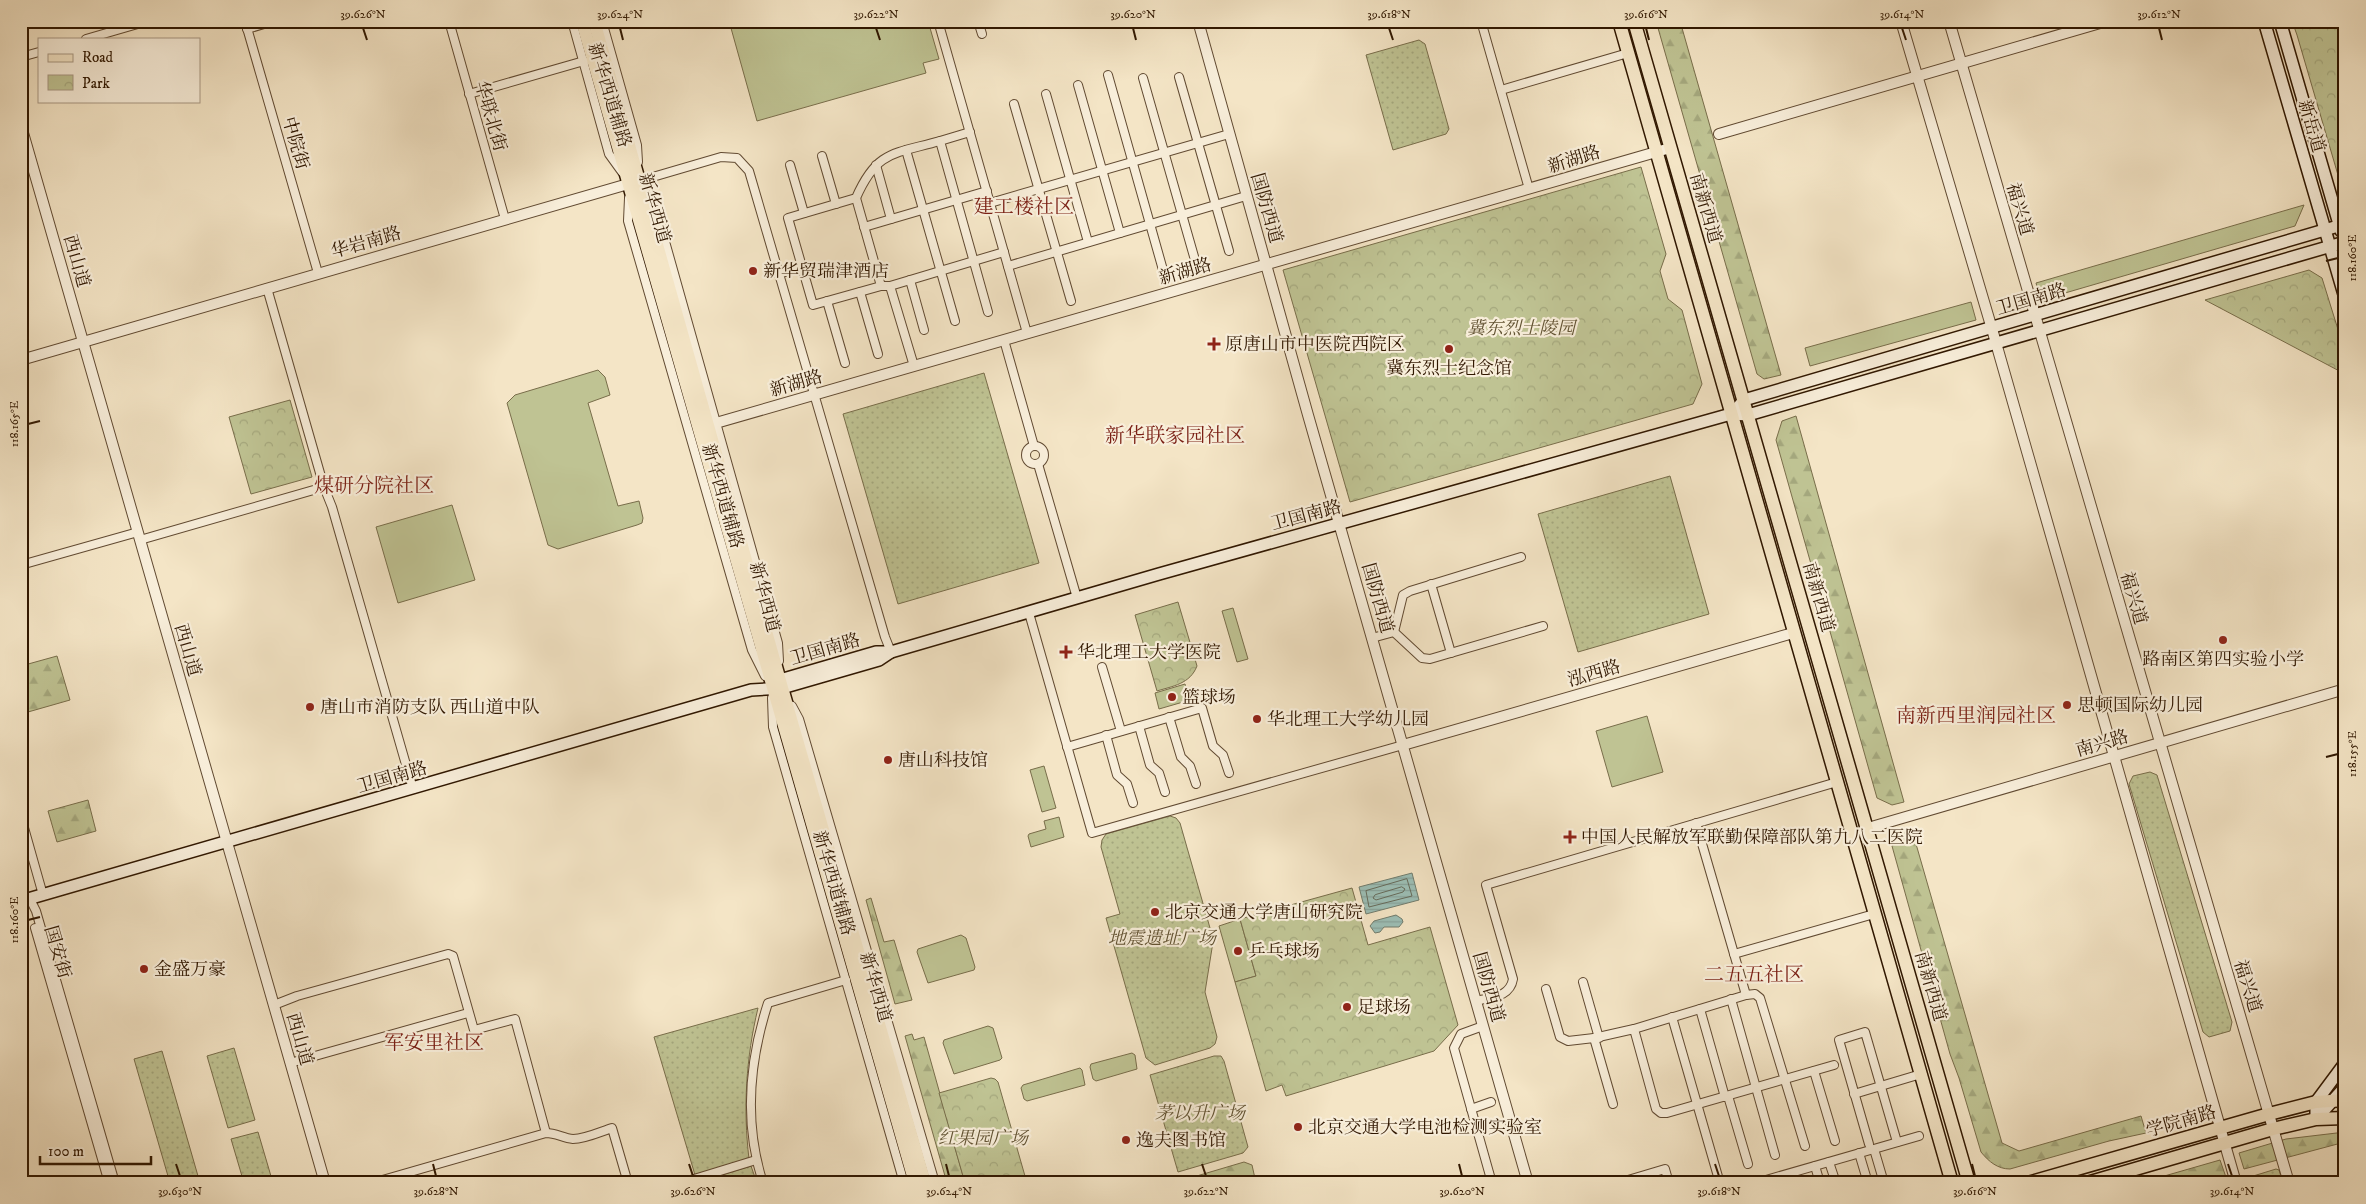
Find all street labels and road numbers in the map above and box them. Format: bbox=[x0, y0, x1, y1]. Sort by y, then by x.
street label: 新华西道辅路 bbox=[583, 40, 635, 150]
street label: 华联北街 bbox=[470, 79, 511, 154]
street label: 新岳道 bbox=[2293, 97, 2329, 155]
street label: 中院街 bbox=[277, 114, 313, 172]
street label: 新湖路 bbox=[1545, 142, 1603, 178]
street label: 新华西道 bbox=[634, 171, 675, 246]
street label: 国防西道 bbox=[1246, 171, 1287, 246]
street label: 南新西道 bbox=[1685, 171, 1726, 246]
street label: 福兴道 bbox=[2001, 180, 2037, 238]
street label: 华岩南路 bbox=[329, 222, 404, 263]
street label: 西山道 bbox=[58, 232, 94, 290]
street label: 新湖路 bbox=[1156, 254, 1214, 290]
street label: 卫国南路 bbox=[1994, 279, 2069, 320]
street label: 新湖路 bbox=[767, 366, 825, 402]
street label: 新华西道辅路 bbox=[697, 441, 747, 551]
street label: 卫国南路 bbox=[1269, 496, 1344, 536]
street label: 新华西道 bbox=[744, 560, 784, 635]
street label: 南新西道 bbox=[1798, 560, 1839, 635]
street label: 国防西道 bbox=[1357, 561, 1398, 636]
street label: 福兴道 bbox=[2115, 569, 2151, 627]
street label: 西山道 bbox=[169, 621, 205, 679]
street label: 卫国南路 bbox=[788, 629, 863, 670]
street label: 泓西路 bbox=[1565, 656, 1623, 692]
street label: 南兴路 bbox=[2073, 726, 2131, 762]
street label: 卫国南路 bbox=[355, 757, 430, 798]
street label: 新华西道辅路 bbox=[808, 828, 858, 938]
street label: 国安街 bbox=[39, 923, 75, 981]
street label: 南新西道 bbox=[1910, 949, 1951, 1024]
street label: 新华西道 bbox=[855, 950, 896, 1025]
street label: 国防西道 bbox=[1468, 950, 1509, 1025]
street label: 福兴道 bbox=[2229, 957, 2265, 1015]
street label: 西山道 bbox=[281, 1010, 317, 1068]
street label: 学院南路 bbox=[2144, 1101, 2219, 1142]

